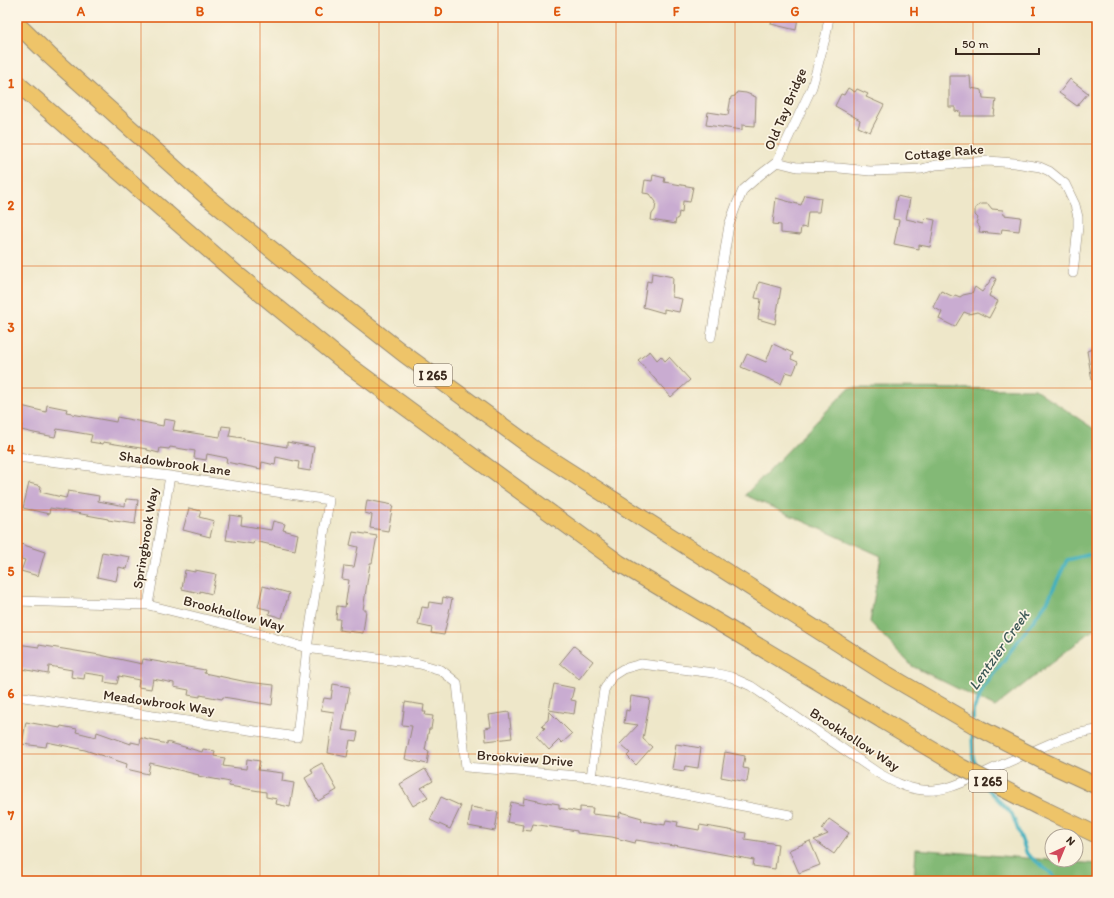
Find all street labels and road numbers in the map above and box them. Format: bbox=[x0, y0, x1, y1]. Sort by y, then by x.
street label: Old Tay Bridge bbox=[761, 65, 811, 153]
street label: Cottage Rake bbox=[904, 141, 985, 164]
road number: I 265 bbox=[414, 364, 452, 386]
street label: Shadowbrook Lane bbox=[118, 447, 232, 480]
street label: Springbrook Way bbox=[129, 486, 162, 590]
street label: Brookhollow Way bbox=[182, 592, 287, 635]
street label: Meadowbrook Way bbox=[102, 686, 216, 719]
street label: Brookhollow Way bbox=[807, 704, 903, 775]
street label: Brookview Drive bbox=[476, 747, 574, 770]
road number: I 265 bbox=[969, 770, 1007, 792]

